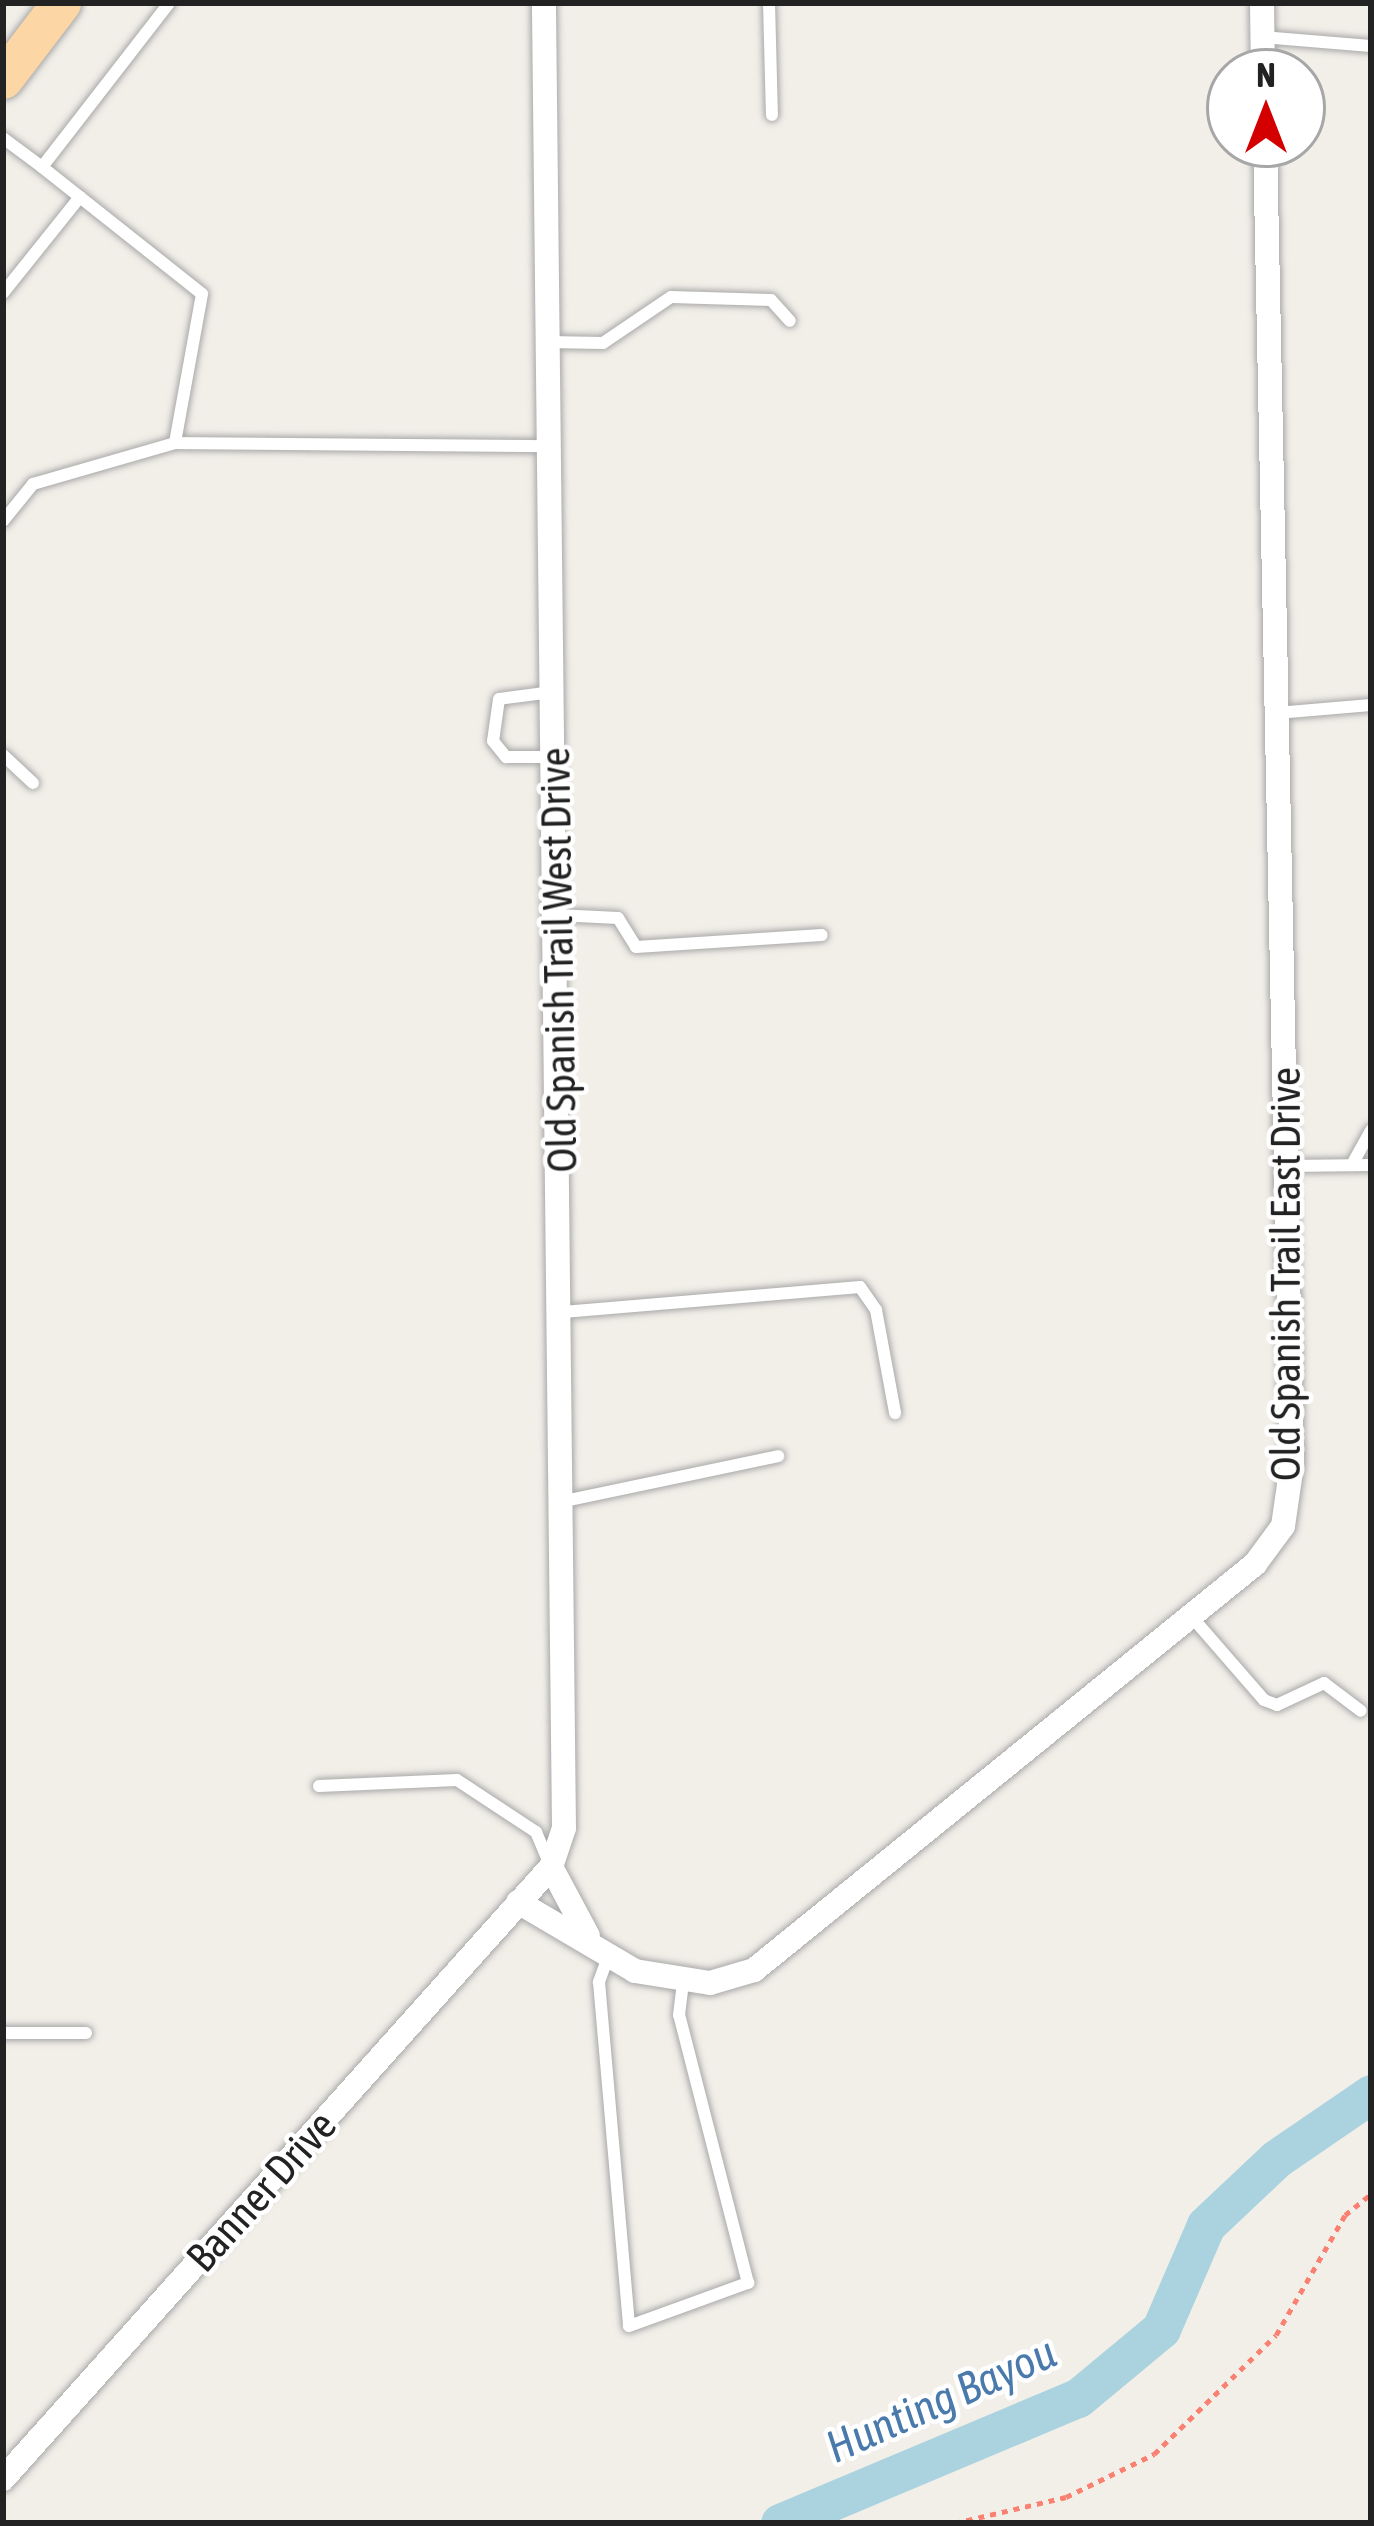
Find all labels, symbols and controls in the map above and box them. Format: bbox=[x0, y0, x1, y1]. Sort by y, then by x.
north arrow bbox=[1206, 48, 1326, 168]
text: N bbox=[1256, 56, 1276, 94]
street label: Old Spanish Trail West Drive bbox=[529, 747, 587, 1173]
street label: Old Spanish Trail East Drive bbox=[1260, 1067, 1310, 1481]
street label: Banner Drive bbox=[176, 2100, 346, 2282]
water label: Hunting Bayou bbox=[818, 2325, 1064, 2475]

